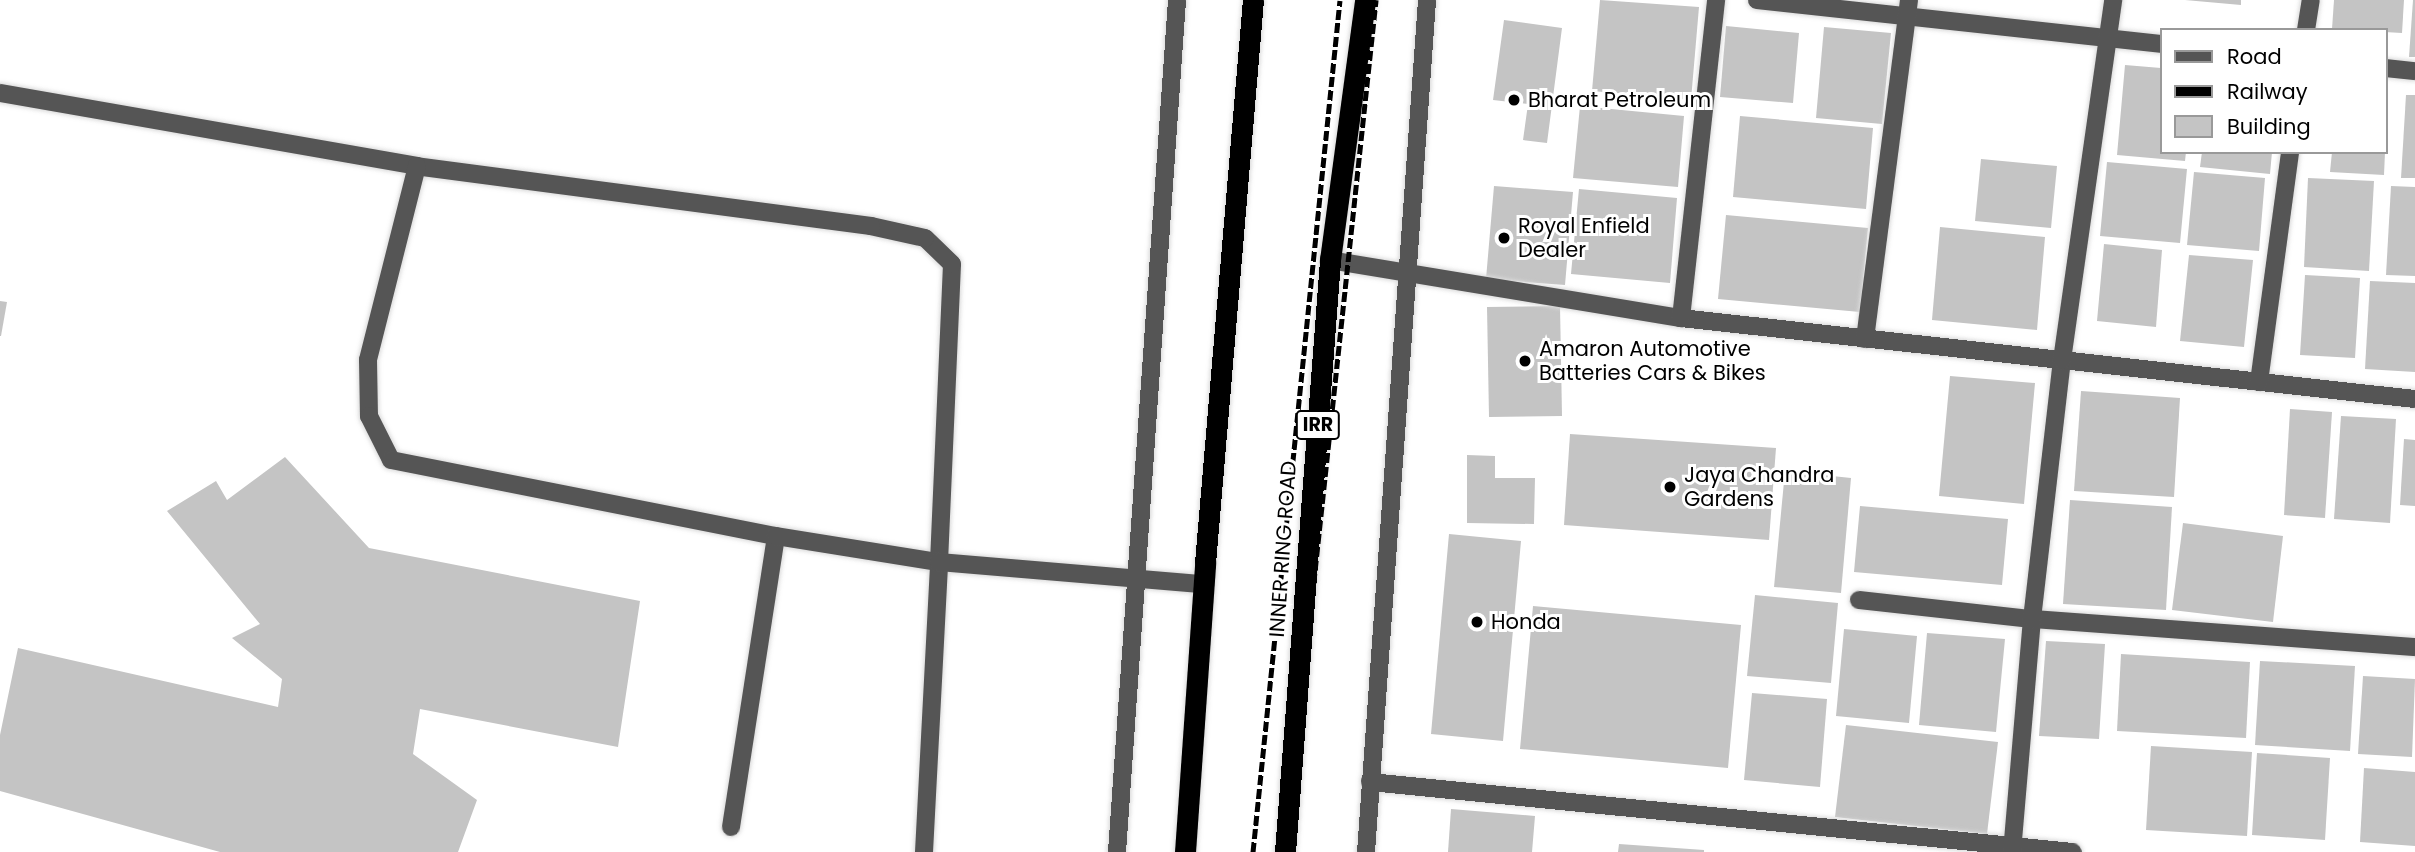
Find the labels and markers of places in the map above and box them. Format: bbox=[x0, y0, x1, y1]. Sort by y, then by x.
place label: Bharat Petroleum bbox=[1528, 87, 1711, 113]
marker: Bharat Petroleum bbox=[1506, 92, 1522, 108]
place label: Royal Enfield Dealer bbox=[1518, 213, 1650, 263]
marker: Royal Enfield Dealer bbox=[1496, 230, 1512, 246]
place label: Amaron Automotive Batteries Cars & Bikes bbox=[1539, 336, 1766, 386]
marker: Amaron Automotive Batteries Cars & Bikes bbox=[1517, 353, 1533, 369]
place label: Jaya Chandra Gardens bbox=[1684, 462, 1834, 512]
marker: Jaya Chandra Gardens bbox=[1662, 479, 1678, 495]
place label: Honda bbox=[1491, 609, 1561, 635]
marker: Honda bbox=[1469, 614, 1485, 630]

